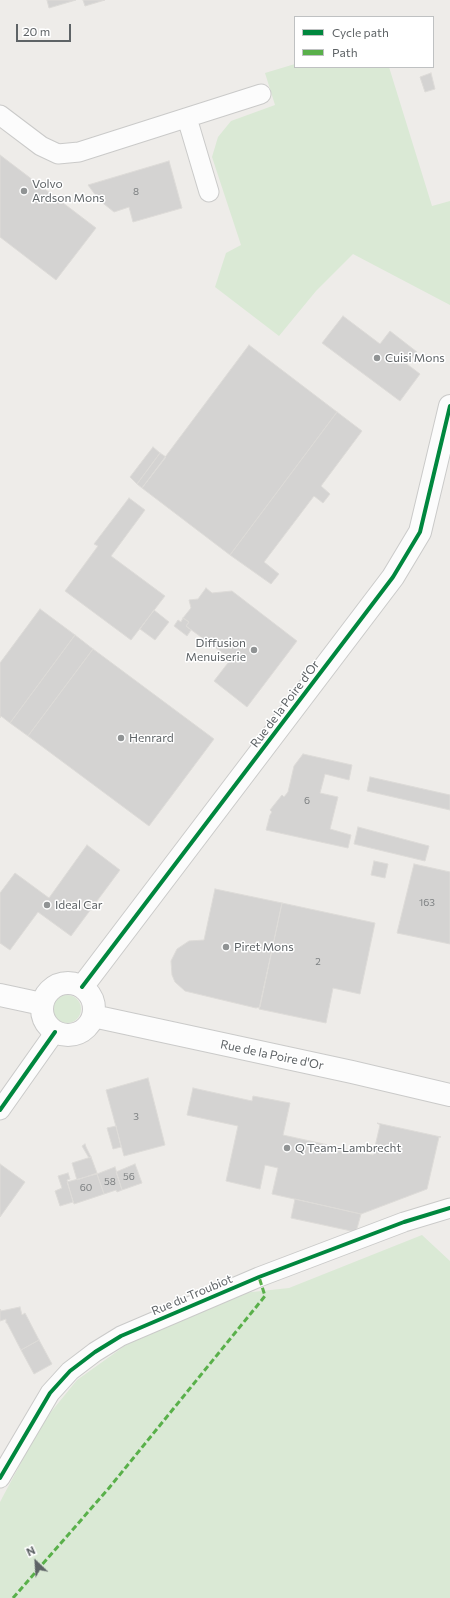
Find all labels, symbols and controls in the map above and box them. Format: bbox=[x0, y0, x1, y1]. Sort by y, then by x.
scale bar bbox=[18, 16, 73, 42]
legend bbox=[294, 16, 434, 68]
text: 20 m bbox=[23, 24, 50, 38]
text: Cycle path bbox=[332, 25, 389, 39]
text: Path bbox=[332, 45, 358, 59]
place label: Volvo Ardson Mons bbox=[32, 177, 105, 205]
marker: Volvo Ardson Mons bbox=[19, 186, 29, 196]
house number: 8 bbox=[133, 186, 139, 198]
place label: Cuisi Mons bbox=[385, 351, 445, 365]
marker: Cuisi Mons bbox=[372, 353, 382, 363]
place label: Diffusion Menuiserie bbox=[186, 636, 246, 664]
marker: Diffusion Menuiserie bbox=[249, 645, 259, 655]
street label: Rue de la Poire d'Or bbox=[248, 658, 322, 750]
place label: Henrard bbox=[129, 731, 174, 745]
marker: Henrard bbox=[116, 733, 126, 743]
house number: 6 bbox=[304, 795, 310, 807]
house number: 163 bbox=[419, 897, 435, 909]
place label: Ideal Car bbox=[55, 898, 103, 912]
marker: Ideal Car bbox=[42, 900, 52, 910]
place label: Piret Mons bbox=[234, 940, 294, 954]
marker: Piret Mons bbox=[221, 942, 231, 952]
house number: 2 bbox=[315, 956, 321, 968]
street label: Rue de la Poire d'Or bbox=[219, 1037, 325, 1073]
house number: 3 bbox=[133, 1111, 139, 1123]
place label: Q Team-Lambrecht bbox=[295, 1141, 401, 1155]
marker: Q Team-Lambrecht bbox=[282, 1143, 292, 1153]
house number: 56 bbox=[123, 1171, 135, 1183]
house number: 58 bbox=[104, 1176, 116, 1188]
house number: 60 bbox=[80, 1182, 92, 1194]
street label: Rue du Troubiot bbox=[149, 1271, 235, 1319]
north arrow bbox=[16, 1542, 56, 1582]
text: N bbox=[24, 1543, 37, 1558]

